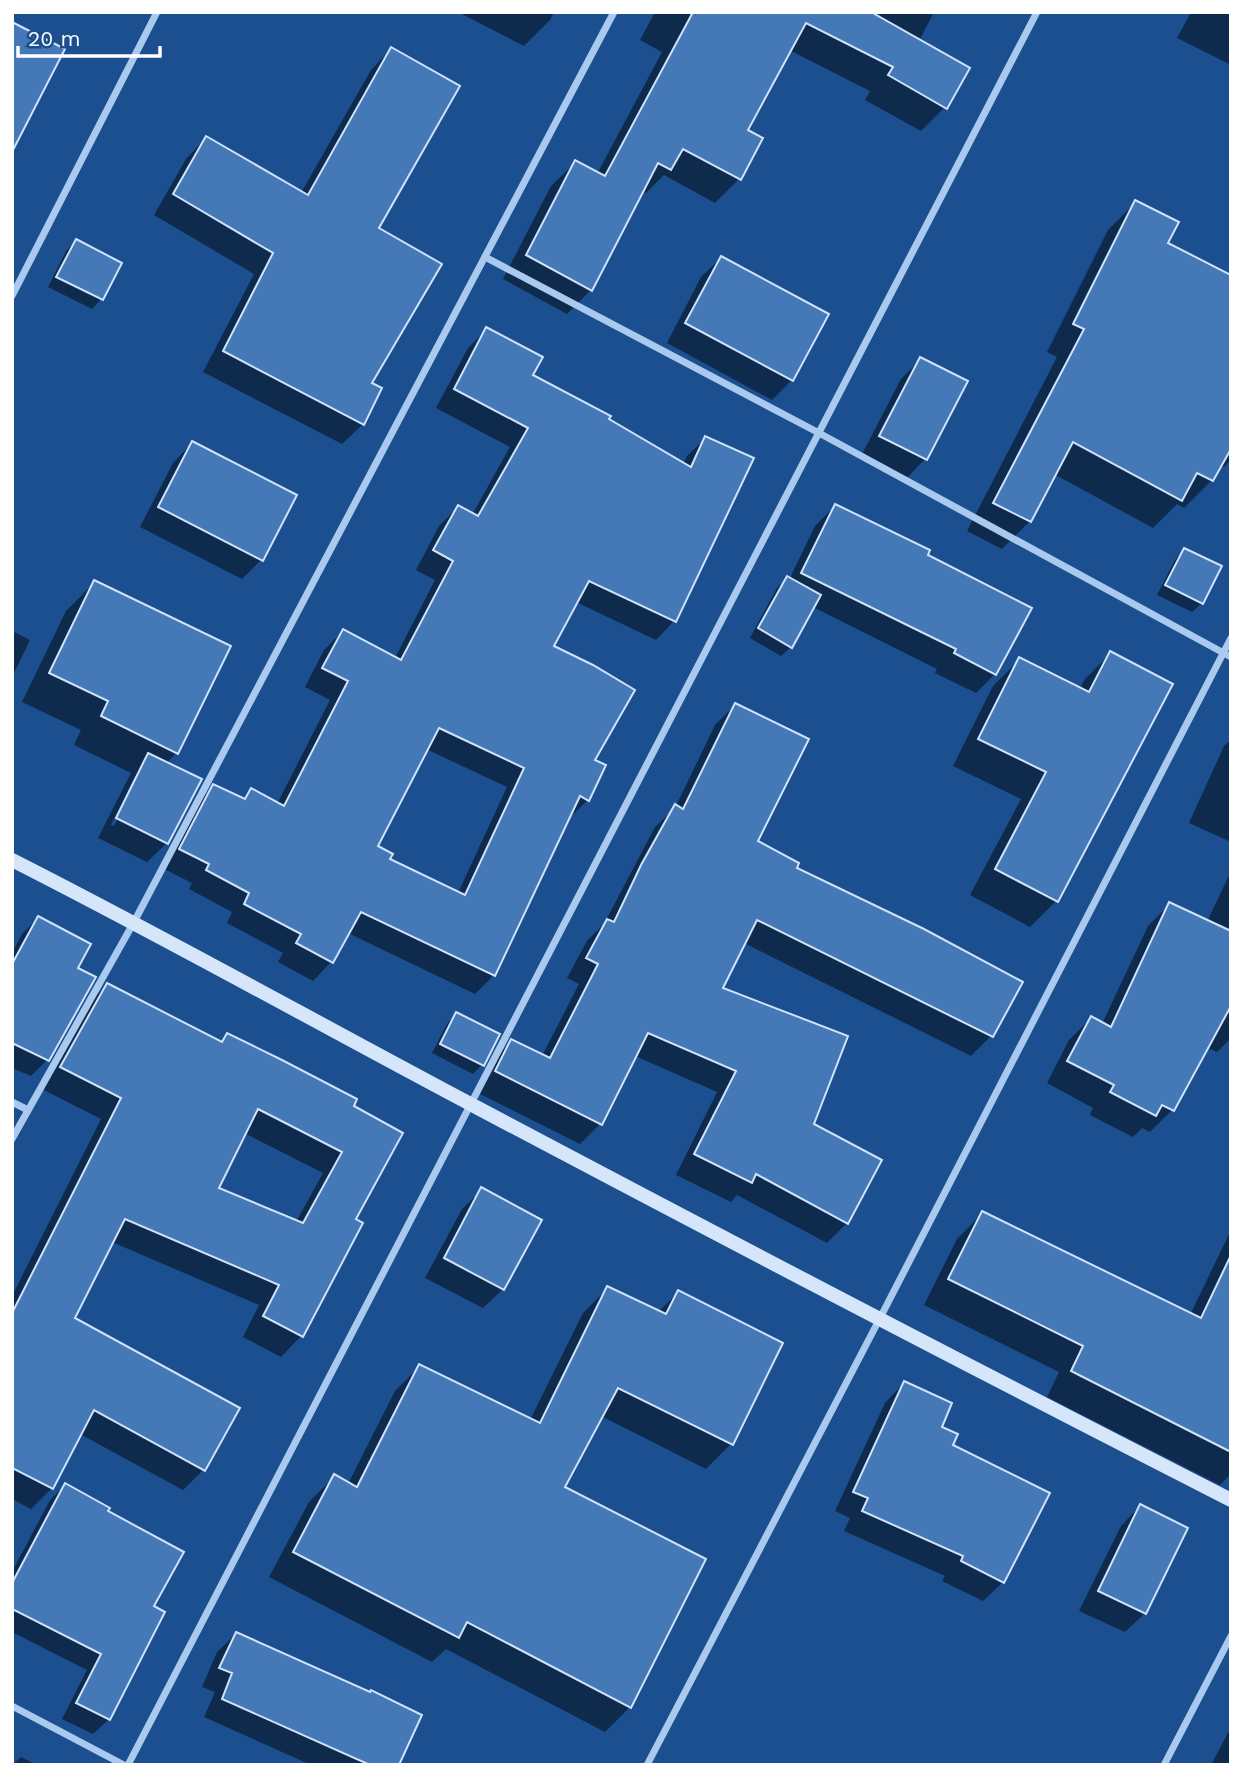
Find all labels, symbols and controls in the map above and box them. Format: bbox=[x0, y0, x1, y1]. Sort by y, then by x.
scale bar bbox=[18, 14, 159, 58]
text: 20 m bbox=[28, 26, 80, 51]

